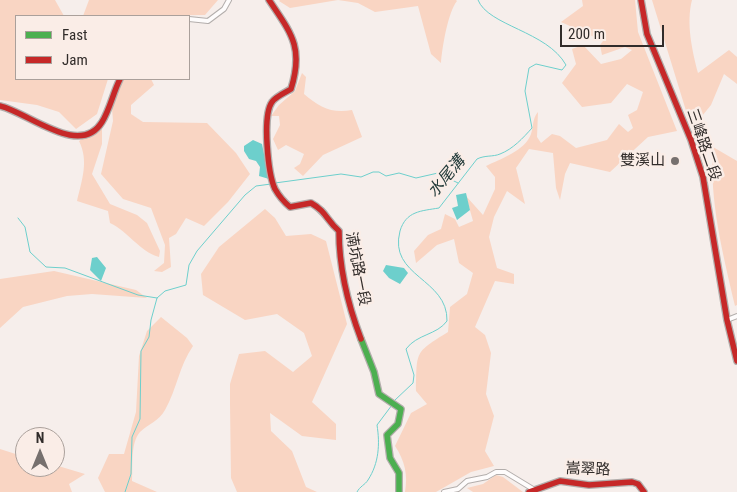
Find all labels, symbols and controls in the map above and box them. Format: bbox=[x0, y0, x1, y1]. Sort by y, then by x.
legend bbox=[15, 15, 190, 80]
scale bar bbox=[562, 15, 666, 47]
text: 200 m bbox=[568, 25, 605, 43]
text: Fast bbox=[62, 26, 87, 44]
text: Jam bbox=[62, 51, 88, 69]
street label: 三峰路二段 bbox=[682, 107, 724, 183]
water label: 水尾溝 bbox=[424, 152, 470, 202]
place label: 雙溪山 bbox=[620, 152, 665, 170]
marker: 雙溪山 bbox=[669, 155, 681, 167]
street label: 湳坑路一段 bbox=[341, 230, 373, 308]
north arrow bbox=[15, 427, 65, 477]
text: N bbox=[36, 430, 44, 446]
street label: 嵩翠路 bbox=[565, 460, 611, 480]

